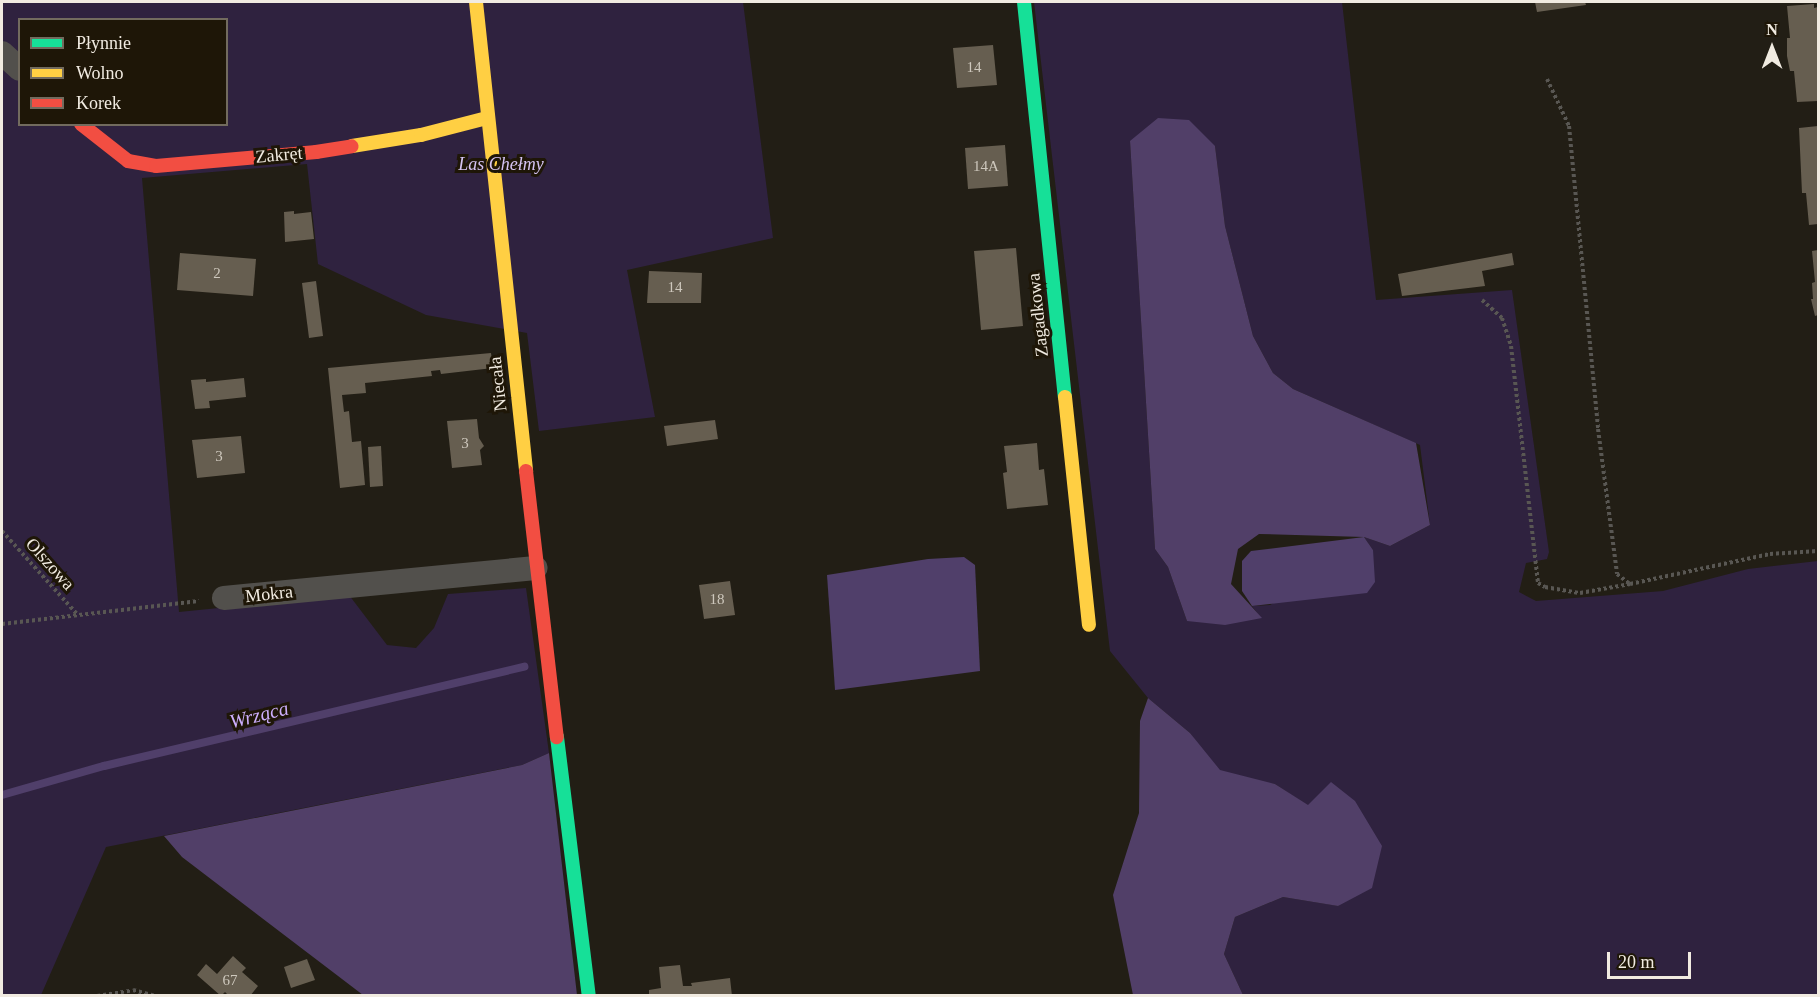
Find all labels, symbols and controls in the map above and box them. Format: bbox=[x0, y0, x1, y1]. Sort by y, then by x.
legend bbox=[18, 18, 228, 126]
north arrow bbox=[1742, 18, 1802, 78]
text: N bbox=[1766, 21, 1778, 38]
text: Płynnie bbox=[76, 33, 131, 53]
house number: 14 bbox=[966, 59, 982, 77]
text: Wolno bbox=[76, 63, 124, 83]
text: Korek bbox=[76, 93, 121, 113]
street label: Zakręt bbox=[255, 142, 303, 168]
park label: Las Chełmy bbox=[458, 153, 544, 175]
house number: 14A bbox=[973, 158, 999, 176]
house number: 2 bbox=[213, 265, 221, 283]
street label: Zagadkowa bbox=[1023, 272, 1053, 358]
house number: 14 bbox=[668, 279, 682, 297]
street label: Niecała bbox=[484, 356, 512, 412]
house number: 3 bbox=[461, 435, 469, 453]
house number: 3 bbox=[215, 448, 223, 466]
street label: Olszowa bbox=[21, 533, 79, 595]
street label: Mokra bbox=[244, 581, 294, 607]
house number: 18 bbox=[710, 591, 724, 609]
water label: Wrząca bbox=[227, 696, 291, 734]
scale bar bbox=[1610, 940, 1694, 978]
text: 20 m bbox=[1618, 952, 1655, 972]
house number: 67 bbox=[222, 972, 238, 990]

